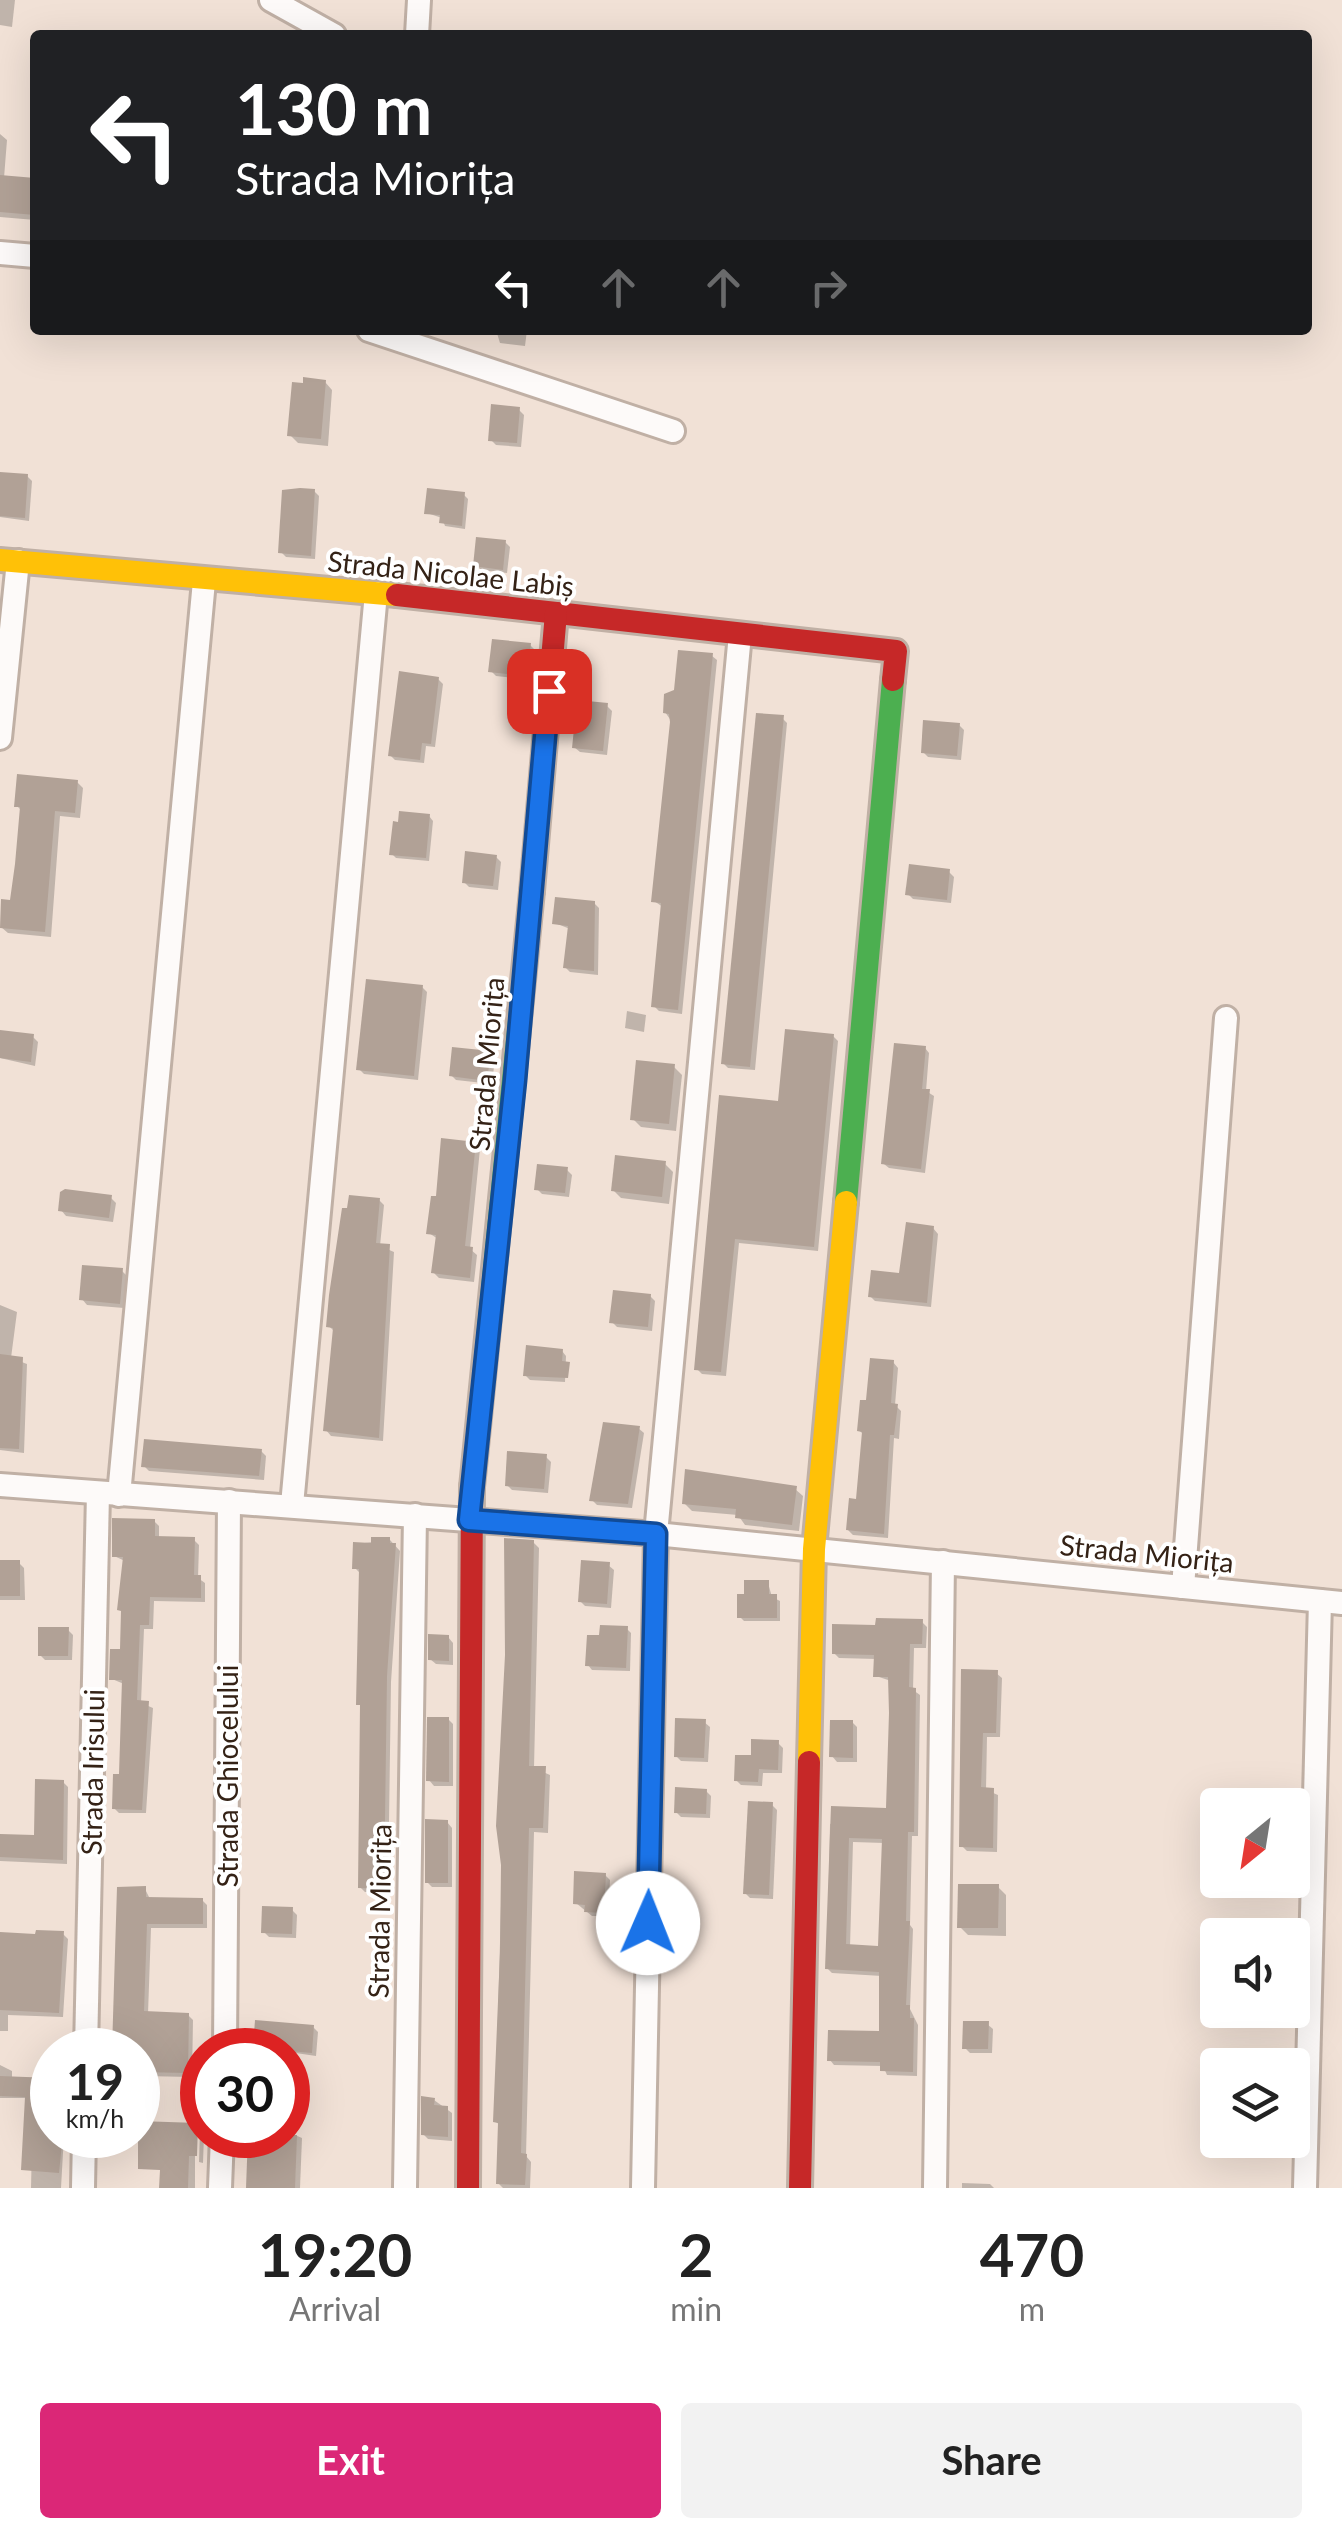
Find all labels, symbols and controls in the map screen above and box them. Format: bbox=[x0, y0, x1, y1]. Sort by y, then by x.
text: 130 m bbox=[235, 66, 432, 150]
icon: left bbox=[70, 70, 200, 200]
text: Strada Miorița bbox=[235, 151, 515, 205]
icon: left bbox=[486, 260, 541, 315]
icon: ahead bbox=[591, 260, 646, 315]
icon: ahead bbox=[696, 260, 751, 315]
icon: right bbox=[801, 260, 856, 315]
street label: Strada Nicolae Labiș bbox=[326, 543, 576, 603]
pin bbox=[507, 649, 592, 734]
icon: arrive bbox=[522, 664, 577, 719]
street label: Strada Miorița bbox=[461, 976, 511, 1152]
street label: Strada Miorița bbox=[1058, 1527, 1236, 1579]
street label: Strada Ghiocelului bbox=[210, 1665, 244, 1887]
street label: Strada Irisului bbox=[74, 1688, 110, 1856]
north arrow bbox=[1200, 1788, 1310, 1898]
map controls bbox=[1200, 1788, 1310, 2158]
street label: Strada Miorița bbox=[360, 1823, 398, 1999]
position arrow bbox=[596, 1871, 700, 1975]
button: sound bbox=[1200, 1918, 1310, 2028]
speed limit sign: 30 bbox=[180, 2028, 310, 2158]
button: layers bbox=[1200, 2048, 1310, 2158]
text: 19 bbox=[66, 2051, 124, 2111]
text: km/h bbox=[66, 2103, 124, 2133]
text: 19:20 bbox=[258, 2218, 412, 2290]
text: 2 bbox=[679, 2218, 714, 2290]
text: 470 bbox=[980, 2218, 1084, 2290]
text: Arrival bbox=[289, 2289, 381, 2328]
text: min bbox=[670, 2289, 722, 2328]
text: m bbox=[1019, 2289, 1045, 2328]
button: Exit bbox=[40, 2403, 661, 2518]
button: Share bbox=[681, 2403, 1302, 2518]

